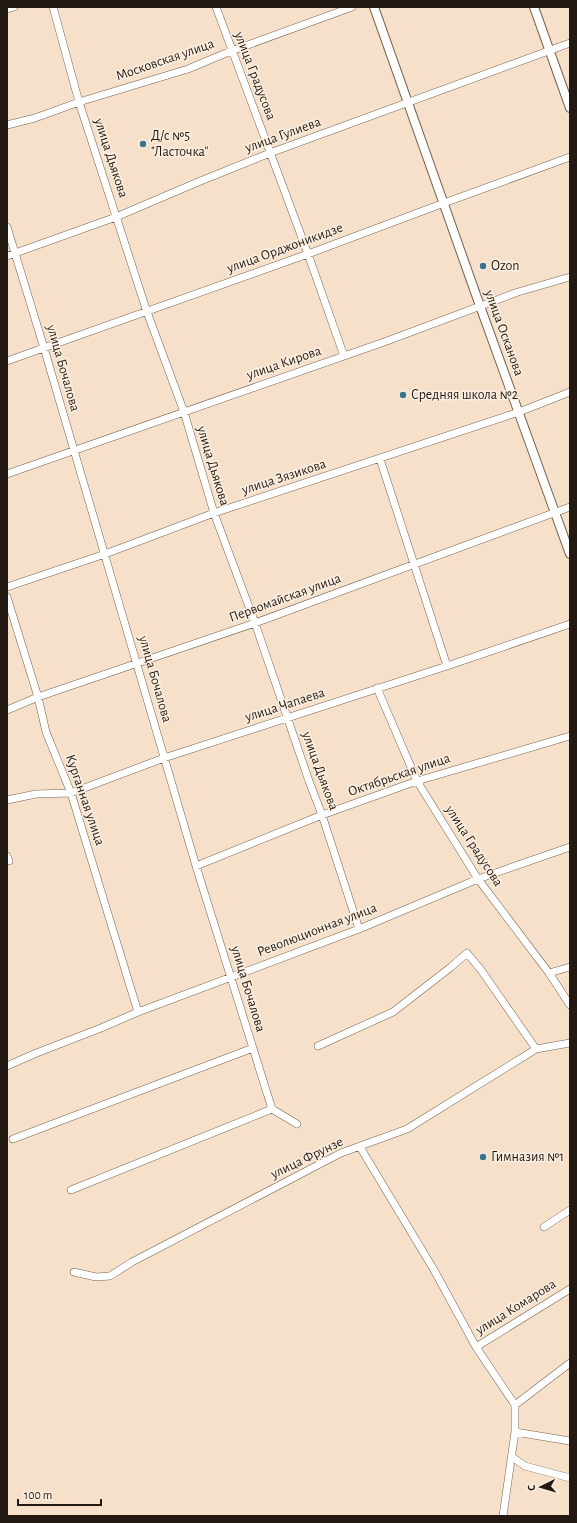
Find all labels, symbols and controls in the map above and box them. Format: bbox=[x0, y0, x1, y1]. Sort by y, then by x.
street label: улица Градусова bbox=[231, 29, 278, 123]
street label: Московская улица bbox=[114, 36, 217, 83]
street label: улица Гулиева bbox=[242, 115, 323, 155]
street label: улица Дьякова bbox=[91, 116, 131, 200]
place label: Д/с №5 "Ласточка" bbox=[151, 129, 209, 159]
marker: Д/с №5 "Ласточка" bbox=[138, 139, 148, 149]
street label: улица Орджоникидзе bbox=[224, 221, 345, 276]
place label: Ozon bbox=[491, 259, 519, 273]
marker: Ozon bbox=[478, 261, 488, 271]
street label: улица Осканова bbox=[482, 287, 526, 378]
street label: улица Бочалова bbox=[44, 322, 82, 413]
street label: улица Кирова bbox=[244, 344, 324, 383]
place label: Средняя школа №2 bbox=[411, 388, 518, 402]
marker: Средняя школа №2 bbox=[398, 390, 408, 400]
street label: улица Дьякова bbox=[194, 424, 232, 508]
street label: улица Зязикова bbox=[239, 457, 328, 498]
street label: Первомайская улица bbox=[227, 571, 343, 625]
street label: улица Бочалова bbox=[136, 633, 174, 724]
street label: улица Чапаева bbox=[242, 685, 327, 725]
street label: улица Дьякова bbox=[299, 729, 341, 813]
street label: Октябрьская улица bbox=[346, 751, 452, 799]
street label: Курганная улица bbox=[63, 753, 107, 848]
street label: улица Градусова bbox=[442, 802, 506, 889]
street label: Революционная улица bbox=[255, 901, 379, 959]
street label: улица Бочалова bbox=[228, 943, 268, 1034]
street label: улица Фрунзе bbox=[268, 1135, 345, 1182]
place label: Гимназия №1 bbox=[491, 1150, 564, 1164]
marker: Гимназия №1 bbox=[478, 1152, 488, 1162]
street label: улица Комарова bbox=[473, 1276, 559, 1338]
north arrow bbox=[521, 1467, 561, 1507]
scale bar bbox=[18, 1481, 101, 1507]
text: С bbox=[526, 1484, 537, 1491]
text: 100 m bbox=[24, 1489, 52, 1501]

